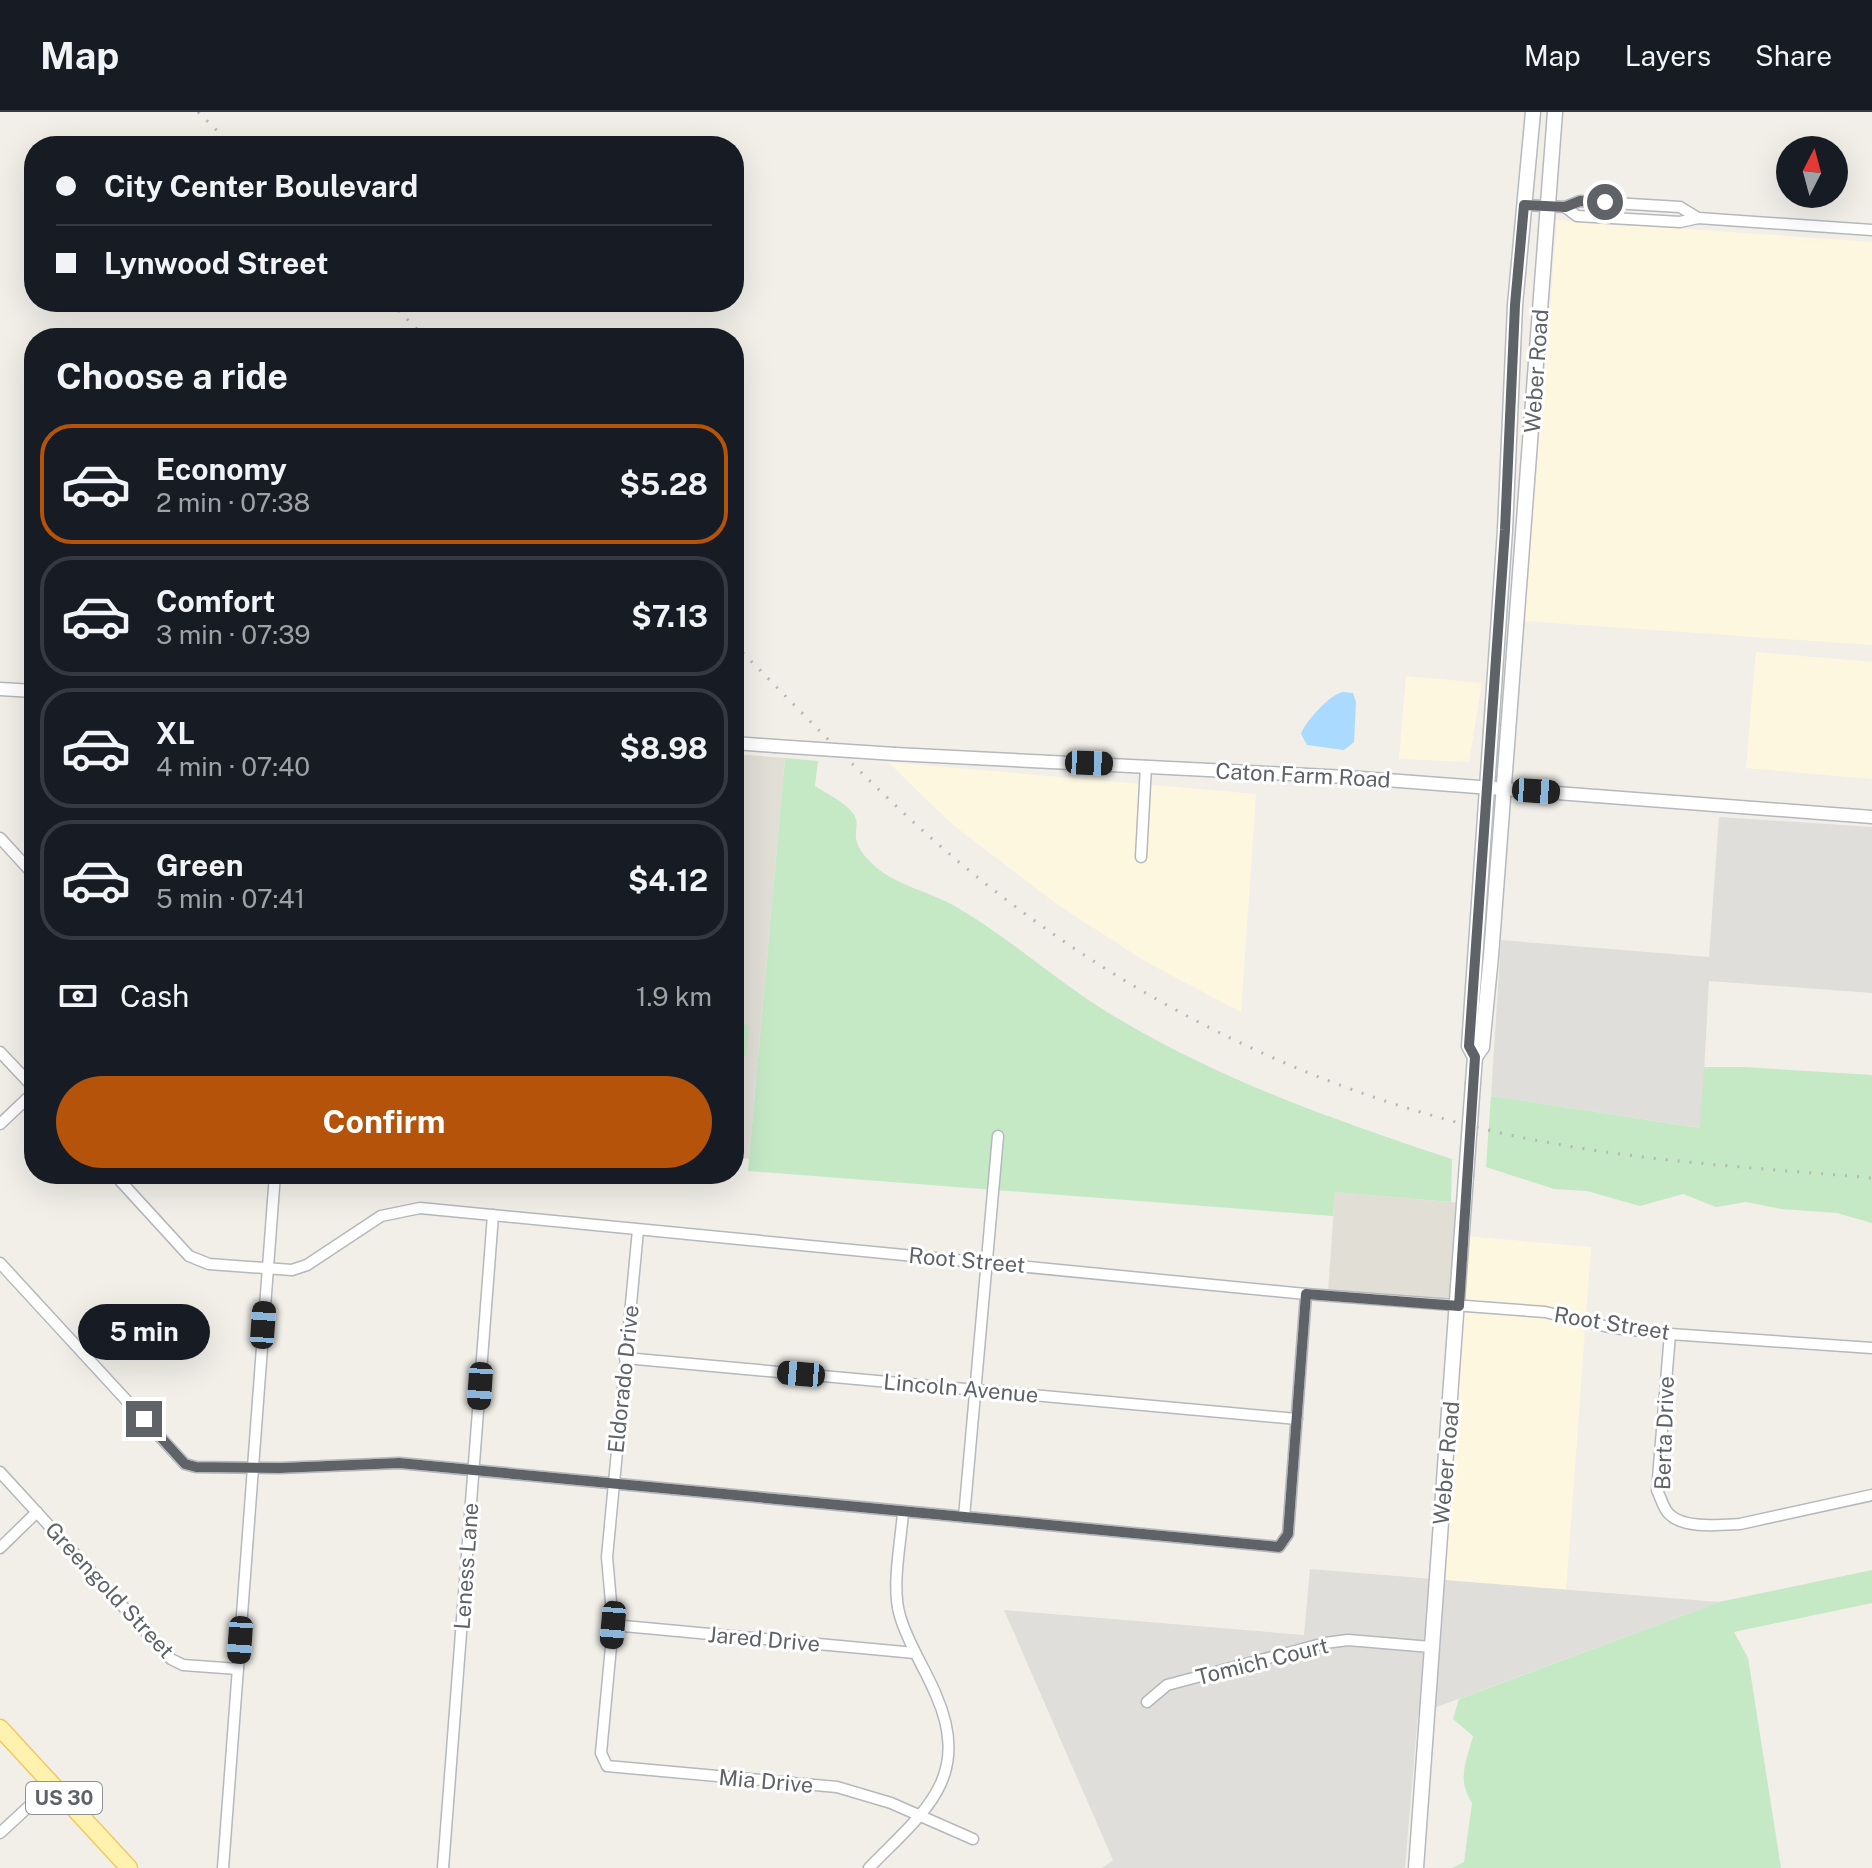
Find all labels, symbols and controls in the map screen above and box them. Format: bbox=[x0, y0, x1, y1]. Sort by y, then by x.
text: Map bbox=[40, 33, 119, 78]
text: Map bbox=[1524, 39, 1581, 72]
text: Layers bbox=[1625, 39, 1711, 72]
text: Share bbox=[1755, 39, 1832, 72]
north arrow bbox=[1776, 136, 1848, 208]
map controls bbox=[1776, 136, 1848, 208]
text: City Center Boulevard bbox=[104, 168, 418, 204]
route start bbox=[1587, 184, 1623, 220]
text: Lynwood Street bbox=[104, 245, 329, 281]
street label: Weber Road bbox=[1519, 308, 1553, 434]
text: Choose a ride bbox=[56, 355, 288, 397]
icon: car bbox=[60, 448, 132, 520]
text: Economy bbox=[156, 451, 287, 487]
text: $5.28 bbox=[619, 466, 708, 502]
text: 2 min · 07:38 bbox=[156, 487, 310, 518]
icon: car bbox=[60, 580, 132, 652]
text: Comfort bbox=[156, 583, 275, 619]
text: $7.13 bbox=[631, 598, 708, 634]
text: 3 min · 07:39 bbox=[156, 619, 311, 650]
icon: car bbox=[60, 712, 132, 784]
text: XL bbox=[156, 715, 195, 751]
text: $8.98 bbox=[620, 730, 708, 766]
car bbox=[1065, 750, 1113, 776]
text: 4 min · 07:40 bbox=[156, 751, 310, 782]
street label: Caton Farm Road bbox=[1215, 757, 1391, 793]
car bbox=[1511, 777, 1561, 805]
icon: car bbox=[60, 844, 132, 916]
text: Green bbox=[156, 847, 243, 883]
text: $4.12 bbox=[628, 862, 708, 898]
text: 5 min · 07:41 bbox=[156, 883, 305, 914]
icon: cash bbox=[56, 974, 100, 1018]
text: Cash bbox=[120, 978, 189, 1014]
text: 1.9 km bbox=[636, 981, 712, 1012]
button: Confirm bbox=[56, 1076, 712, 1168]
street label: Root Street bbox=[908, 1242, 1026, 1278]
car bbox=[249, 1300, 277, 1350]
street label: Root Street bbox=[1552, 1301, 1672, 1345]
callout: 5 min bbox=[78, 1303, 210, 1359]
street label: Eldorado Drive bbox=[602, 1304, 644, 1454]
text: 5 min bbox=[109, 1316, 179, 1347]
car bbox=[776, 1360, 826, 1388]
car bbox=[466, 1361, 494, 1411]
street label: Lincoln Avenue bbox=[882, 1368, 1040, 1408]
street label: Berta Drive bbox=[1649, 1375, 1679, 1491]
street label: Weber Road bbox=[1428, 1400, 1464, 1526]
route end bbox=[126, 1401, 162, 1437]
street label: Leness Lane bbox=[449, 1502, 483, 1630]
street label: Greengold Street bbox=[40, 1516, 180, 1664]
car bbox=[599, 1600, 627, 1650]
car bbox=[226, 1615, 254, 1665]
street label: Jared Drive bbox=[707, 1621, 821, 1657]
street label: Tomich Court bbox=[1193, 1632, 1331, 1690]
street label: Mia Drive bbox=[718, 1764, 814, 1798]
road number: US 30 bbox=[26, 1782, 102, 1814]

